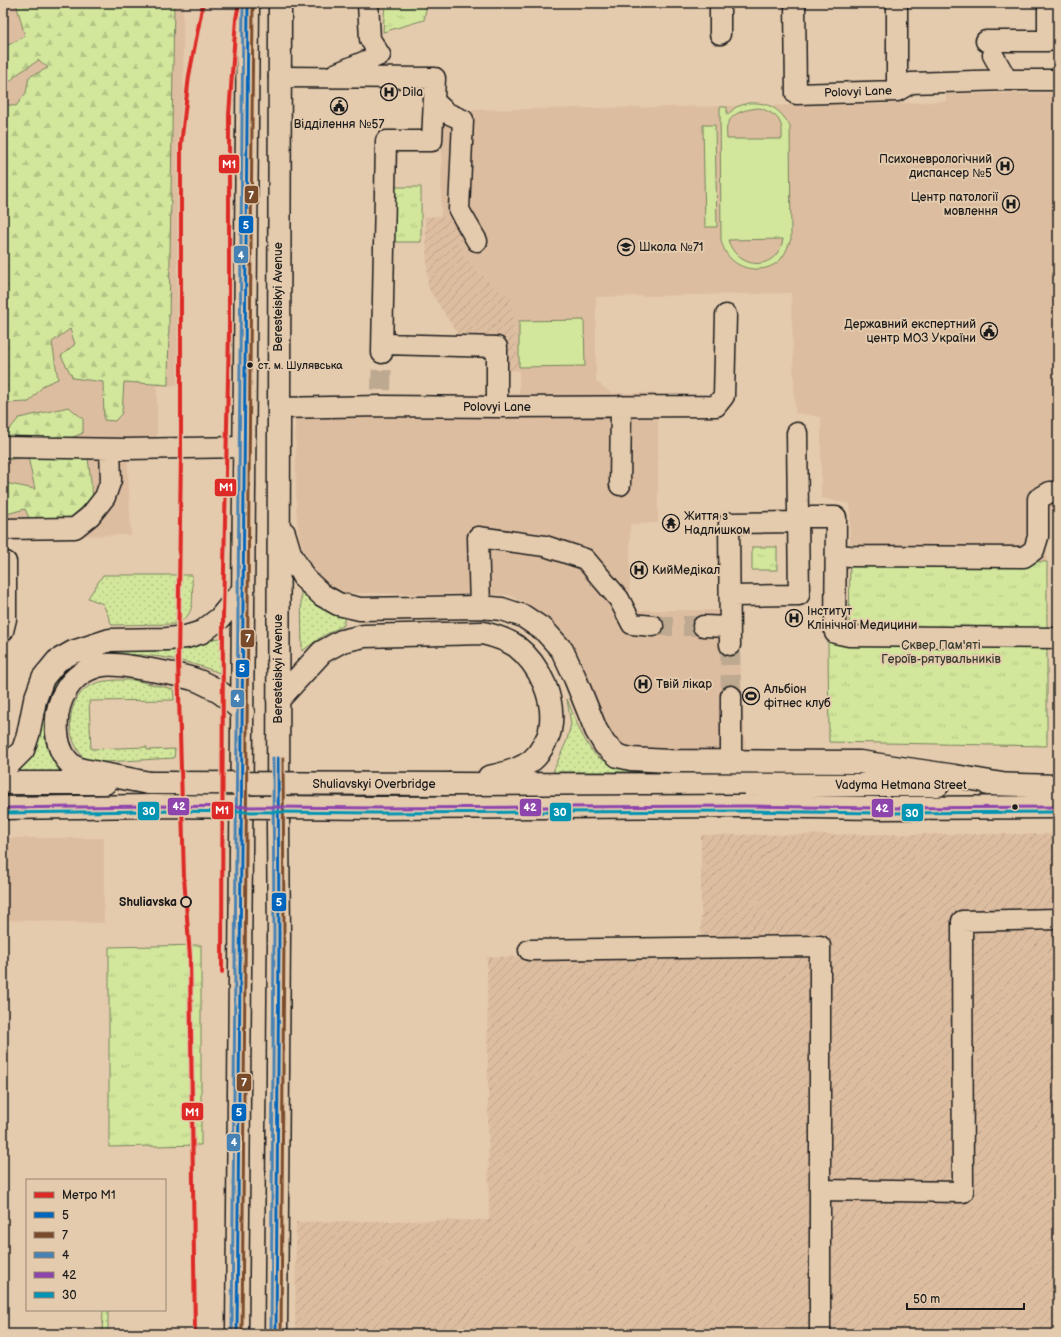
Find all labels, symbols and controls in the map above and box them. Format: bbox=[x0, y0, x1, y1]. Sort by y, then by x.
hospital icon: Dila bbox=[379, 82, 399, 102]
street label: Polovyi Lane bbox=[824, 83, 892, 101]
place label: Dila bbox=[402, 85, 423, 100]
public building icon: Відділення №57 bbox=[329, 96, 349, 116]
place label: Відділення №57 bbox=[294, 117, 384, 132]
place label: Психоневрологічний диспансер №5 bbox=[879, 152, 992, 181]
line badge: M1 bbox=[218, 154, 240, 174]
hospital icon: Психоневрологічний диспансер №5 bbox=[995, 156, 1015, 176]
text: M1 bbox=[222, 158, 236, 171]
line badge: 7 bbox=[244, 185, 259, 204]
text: 7 bbox=[248, 189, 254, 202]
place label: Центр патології мовлення bbox=[911, 190, 999, 219]
hospital icon: Центр патології мовлення bbox=[1001, 194, 1021, 214]
line badge: 5 bbox=[238, 215, 254, 234]
text: 5 bbox=[243, 219, 250, 232]
school or university icon: Школа №71 bbox=[616, 237, 636, 257]
place label: Школа №71 bbox=[639, 240, 704, 255]
street label: Beresteiskyi Avenue bbox=[271, 242, 286, 352]
line badge: 4 bbox=[233, 245, 249, 264]
text: 4 bbox=[238, 249, 245, 262]
place label: Державний експертний центр МОЗ України bbox=[844, 317, 976, 346]
public building icon: Державний експертний центр МОЗ України bbox=[979, 321, 999, 341]
place label: ст. м. Шулявська bbox=[258, 359, 343, 372]
marker: ст. м. Шулявська bbox=[245, 360, 255, 370]
street label: Polovyi Lane bbox=[463, 400, 531, 415]
line badge: M1 bbox=[214, 478, 237, 497]
text: M1 bbox=[219, 481, 233, 494]
place label: Життя з Надлишком bbox=[684, 509, 751, 538]
temple icon: Життя з Надлишком bbox=[661, 513, 681, 533]
hospital icon: КийМедікал bbox=[629, 560, 649, 580]
place label: КийМедікал bbox=[652, 563, 721, 578]
place label: Інститут Клінічної Медицини bbox=[807, 604, 918, 633]
hospital icon: Інститут Клінічної Медицини bbox=[784, 608, 804, 628]
street label: Beresteiskyi Avenue bbox=[271, 614, 286, 724]
line badge: 7 bbox=[240, 629, 255, 648]
text: 7 bbox=[245, 632, 251, 645]
park label: Сквер Пам'яті Героїв-рятувальників bbox=[881, 638, 1002, 667]
line badge: 5 bbox=[235, 659, 250, 678]
text: 5 bbox=[239, 662, 246, 675]
hospital icon: Твій лікар bbox=[633, 674, 653, 694]
place label: Твій лікар bbox=[656, 677, 712, 692]
place label: Альбіон фітнес клуб bbox=[763, 682, 831, 711]
sports icon: Альбіон фітнес клуб bbox=[741, 686, 761, 706]
line badge: 4 bbox=[230, 689, 245, 708]
text: 4 bbox=[234, 692, 241, 705]
street label: Shuliavskyi Overbridge bbox=[312, 777, 436, 792]
street label: Vadyma Hetmana Street bbox=[835, 778, 967, 793]
line badge: 42 bbox=[167, 797, 190, 816]
line badge: 42 bbox=[519, 798, 542, 817]
line badge: 42 bbox=[871, 798, 894, 818]
text: 42 bbox=[172, 800, 186, 813]
line badge: 30 bbox=[137, 801, 160, 821]
line badge: M1 bbox=[211, 801, 234, 820]
text: 42 bbox=[523, 801, 537, 814]
line badge: 30 bbox=[549, 802, 572, 822]
text: 42 bbox=[875, 802, 889, 815]
unlabelled marker bbox=[1010, 802, 1020, 812]
line badge: 30 bbox=[901, 803, 924, 822]
text: M1 bbox=[215, 804, 229, 817]
text: 30 bbox=[142, 805, 156, 818]
text: 30 bbox=[553, 806, 567, 819]
text: 30 bbox=[905, 807, 919, 820]
line badge: 5 bbox=[271, 892, 287, 912]
place label: Shuliavska bbox=[119, 895, 177, 910]
marker: Shuliavska bbox=[180, 896, 192, 908]
text: 5 bbox=[276, 896, 283, 909]
line badge: 7 bbox=[236, 1073, 252, 1092]
text: 7 bbox=[241, 1076, 247, 1089]
line badge: M1 bbox=[181, 1102, 204, 1121]
line badge: 5 bbox=[231, 1103, 247, 1122]
text: M1 bbox=[185, 1106, 199, 1119]
text: 5 bbox=[236, 1106, 243, 1119]
line badge: 4 bbox=[226, 1133, 241, 1152]
text: 4 bbox=[231, 1136, 238, 1149]
legend bbox=[26, 1179, 166, 1311]
text: Метро M1 bbox=[62, 1188, 116, 1203]
text: 5 bbox=[62, 1208, 69, 1223]
text: 7 bbox=[62, 1228, 68, 1243]
text: 4 bbox=[62, 1248, 70, 1263]
text: 42 bbox=[62, 1268, 76, 1283]
scale bar bbox=[907, 1285, 1024, 1311]
text: 30 bbox=[62, 1288, 76, 1303]
text: 50 m bbox=[913, 1292, 940, 1307]

